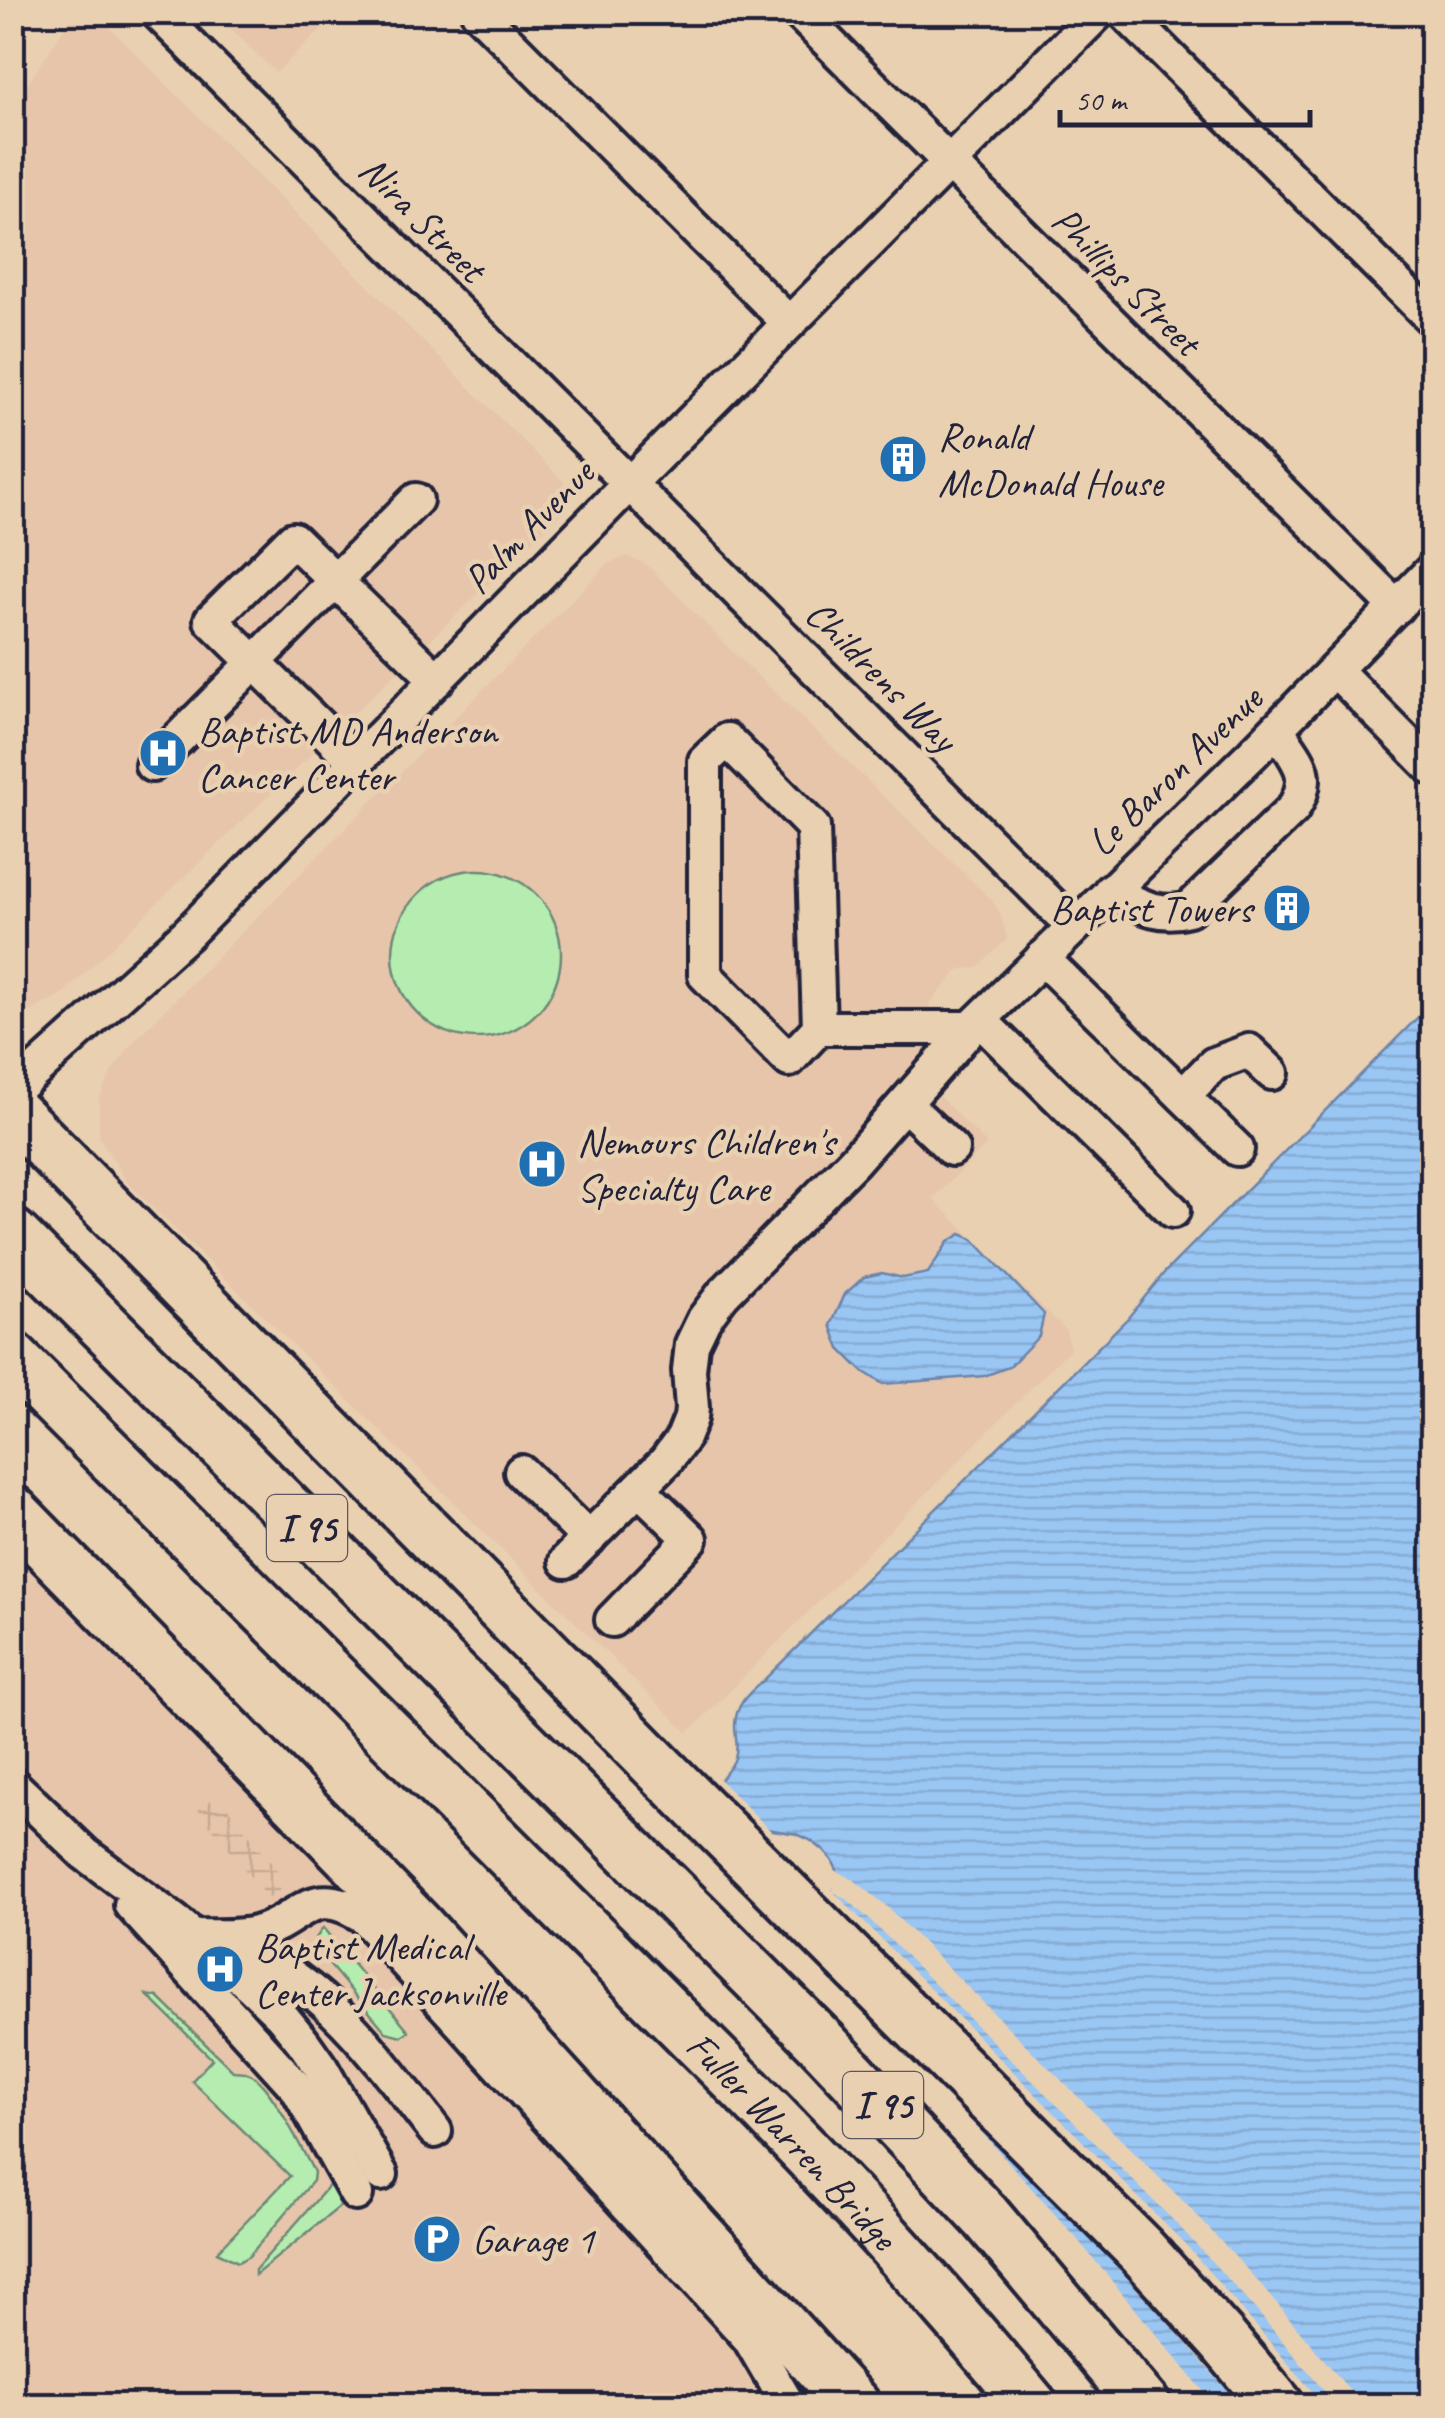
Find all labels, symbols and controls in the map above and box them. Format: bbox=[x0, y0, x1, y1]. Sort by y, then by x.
scale bar bbox=[1060, 65, 1310, 127]
text: 50 m bbox=[1075, 81, 1128, 119]
street label: Nira Street bbox=[349, 145, 499, 295]
street label: Phillips Street bbox=[1041, 196, 1214, 368]
place label: Ronald McDonald House bbox=[938, 412, 1166, 508]
building icon: Ronald McDonald House bbox=[877, 433, 929, 485]
street label: Palm Avenue bbox=[453, 447, 607, 604]
street label: Childrens Way bbox=[795, 589, 970, 765]
street label: Le Baron Avenue bbox=[1077, 673, 1275, 867]
place label: Baptist MD Anderson Cancer Center bbox=[198, 706, 499, 802]
hospital icon: Baptist MD Anderson Cancer Center bbox=[137, 727, 189, 779]
building icon: Baptist Towers bbox=[1261, 882, 1313, 934]
place label: Baptist Towers bbox=[1050, 884, 1255, 934]
place label: Nemours Children's Specialty Care bbox=[577, 1117, 838, 1213]
hospital icon: Nemours Children's Specialty Care bbox=[516, 1138, 568, 1190]
road number: I 95 bbox=[267, 1495, 347, 1561]
place label: Baptist Medical Center Jacksonville bbox=[255, 1922, 509, 2018]
hospital icon: Baptist Medical Center Jacksonville bbox=[194, 1943, 246, 1995]
street label: Fuller Warren Bridge bbox=[676, 2021, 910, 2263]
road number: I 95 bbox=[843, 2072, 923, 2138]
parking icon: Garage 1 bbox=[411, 2213, 463, 2265]
place label: Garage 1 bbox=[472, 2215, 596, 2265]

